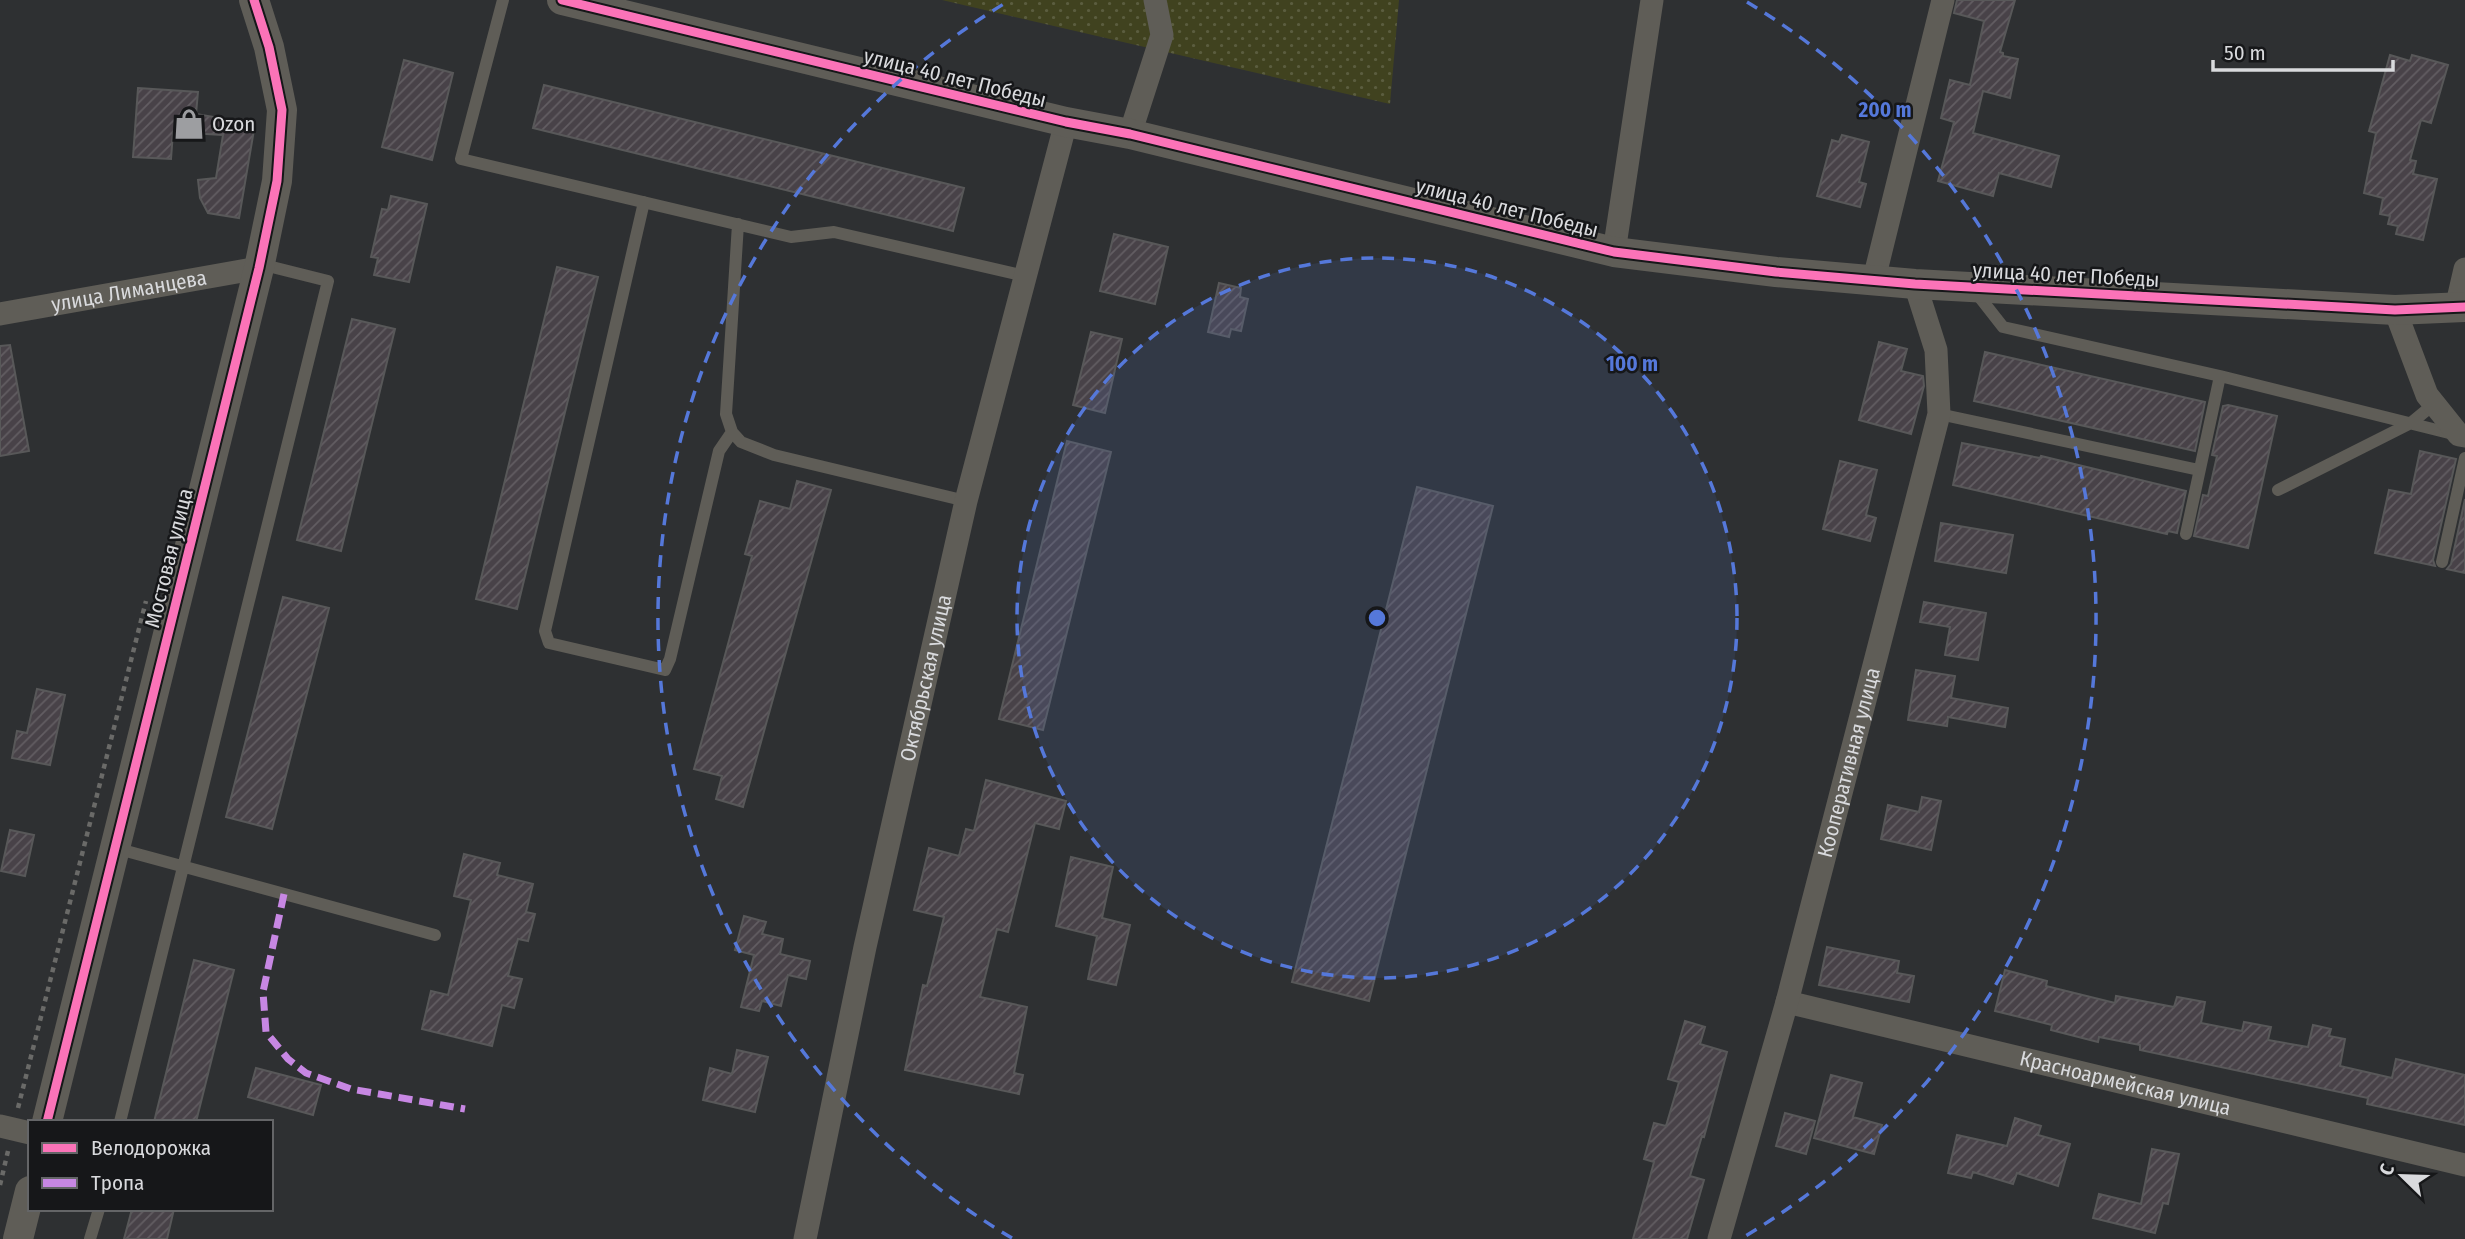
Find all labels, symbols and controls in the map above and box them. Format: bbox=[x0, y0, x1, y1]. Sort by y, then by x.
scale bar bbox=[2213, 28, 2393, 72]
text: 50 m bbox=[2224, 40, 2266, 66]
street label: улица 40 лет Победы bbox=[861, 43, 1049, 113]
text: 200 m bbox=[1857, 97, 1912, 123]
shop icon: Ozon bbox=[172, 107, 206, 141]
place label: Ozon bbox=[212, 111, 255, 137]
street label: улица 40 лет Победы bbox=[1413, 173, 1601, 243]
street label: улица 40 лет Победы bbox=[1972, 257, 2160, 293]
street label: улица Лиманцева bbox=[49, 265, 209, 318]
text: 100 m bbox=[1606, 351, 1658, 377]
street label: Мостовая улица bbox=[139, 486, 199, 630]
street label: Октябрьская улица bbox=[894, 592, 957, 764]
centre of rings bbox=[1365, 606, 1389, 630]
street label: Кооперативная улица bbox=[1812, 665, 1886, 860]
street label: Красноармейская улица bbox=[2017, 1045, 2234, 1121]
legend bbox=[28, 1120, 273, 1211]
text: Велодорожка bbox=[91, 1135, 211, 1161]
north arrow bbox=[2367, 1141, 2437, 1211]
text: С bbox=[2374, 1160, 2399, 1179]
text: Тропа bbox=[91, 1170, 144, 1196]

